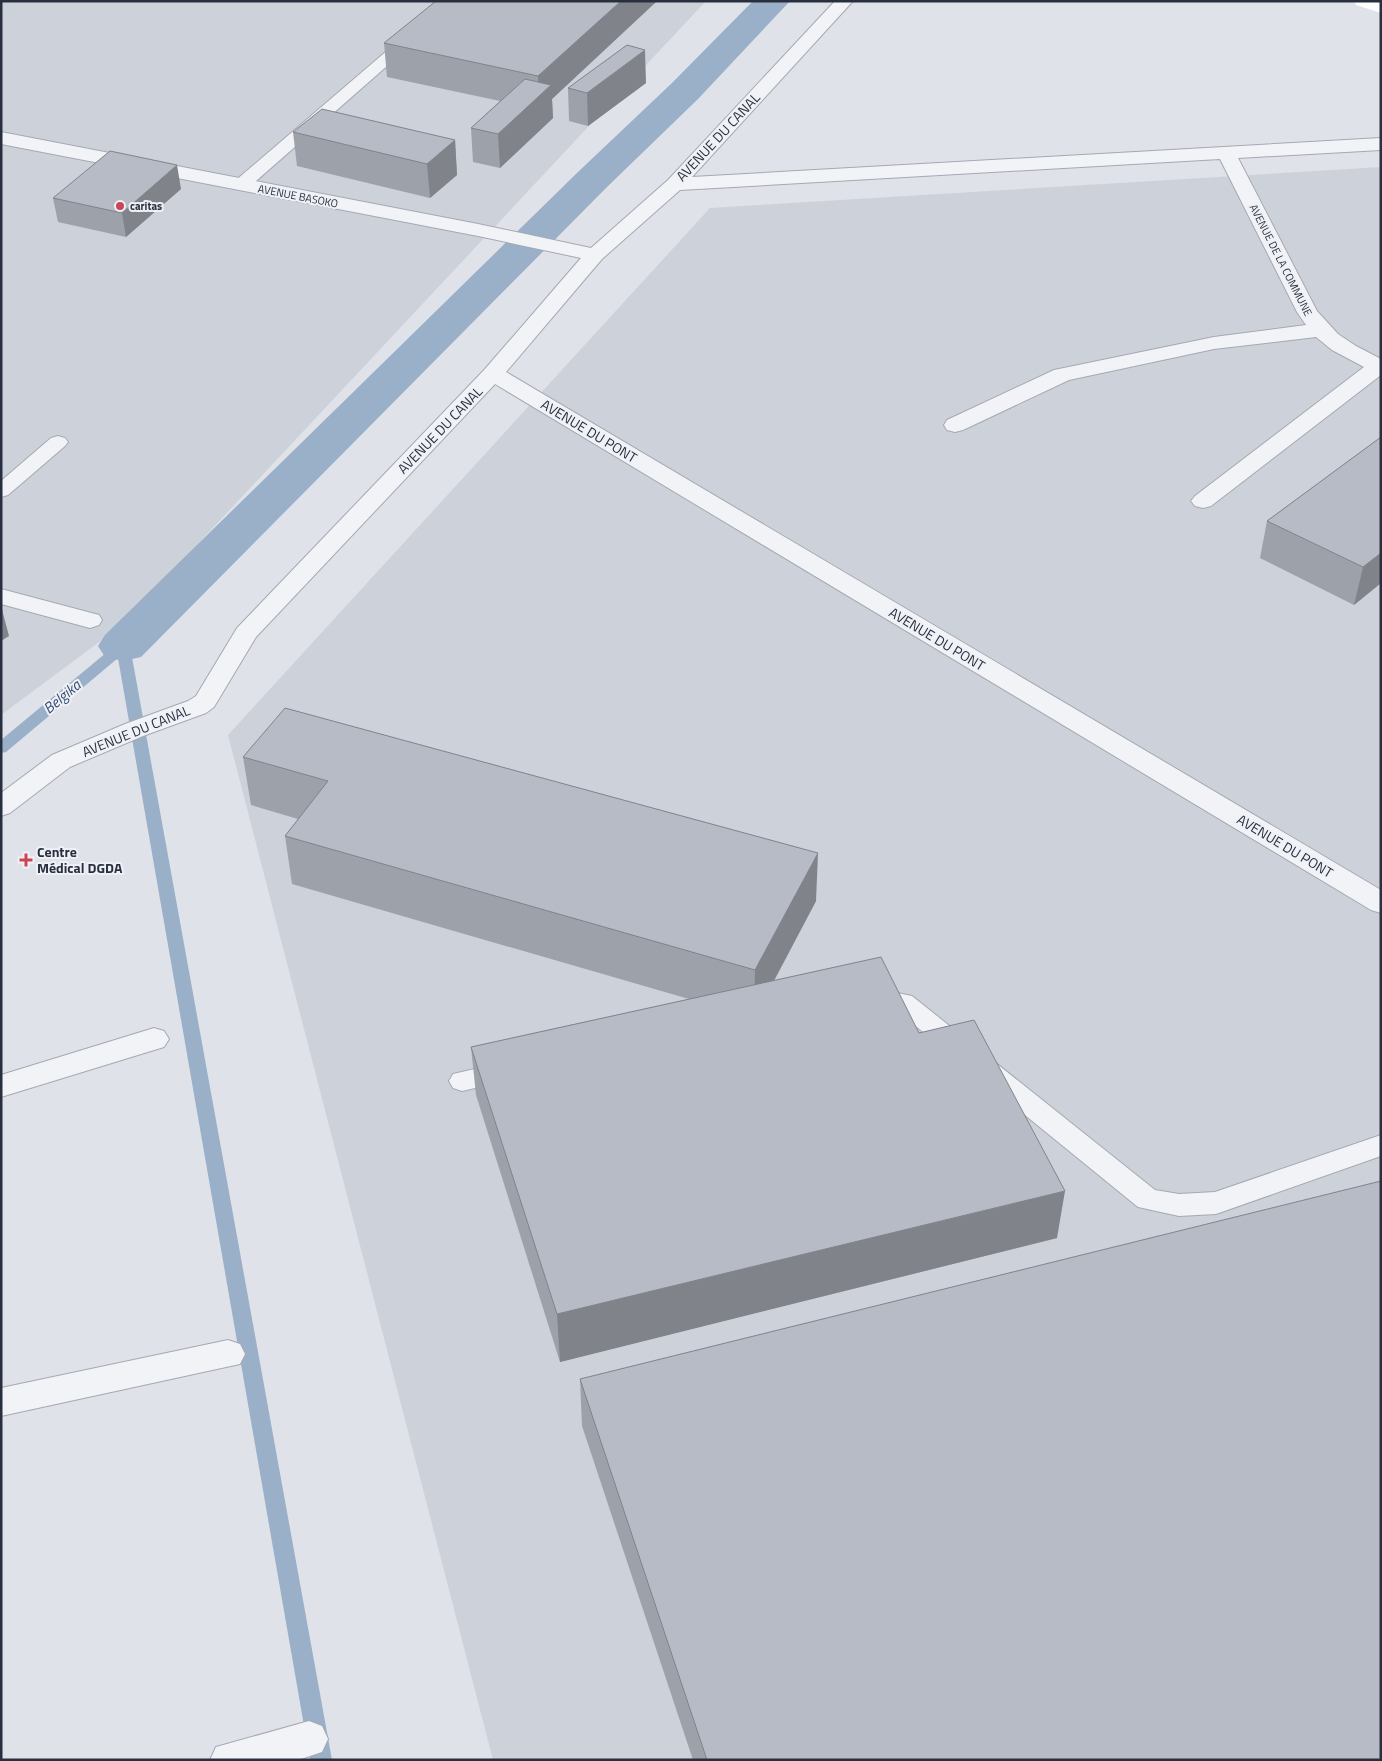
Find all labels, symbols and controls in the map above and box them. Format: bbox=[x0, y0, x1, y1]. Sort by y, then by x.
street label: AVENUE DU CANAL bbox=[671, 87, 765, 186]
street label: AVENUE BASOKO bbox=[256, 180, 340, 212]
place label: caritas bbox=[130, 198, 162, 214]
marker: caritas bbox=[114, 200, 126, 212]
street label: AVENUE DE LA COMMUNE bbox=[1246, 201, 1316, 319]
street label: AVENUE DU CANAL bbox=[392, 381, 487, 478]
street label: AVENUE DU PONT bbox=[537, 394, 642, 468]
street label: AVENUE DU PONT bbox=[885, 602, 990, 676]
water label: Belgika bbox=[38, 673, 87, 719]
street label: AVENUE DU CANAL bbox=[79, 699, 193, 762]
street label: AVENUE DU PONT bbox=[1233, 809, 1338, 883]
place label: Centre Médical DGDA bbox=[37, 841, 123, 878]
marker: Centre Médical DGDA bbox=[19, 853, 33, 867]

